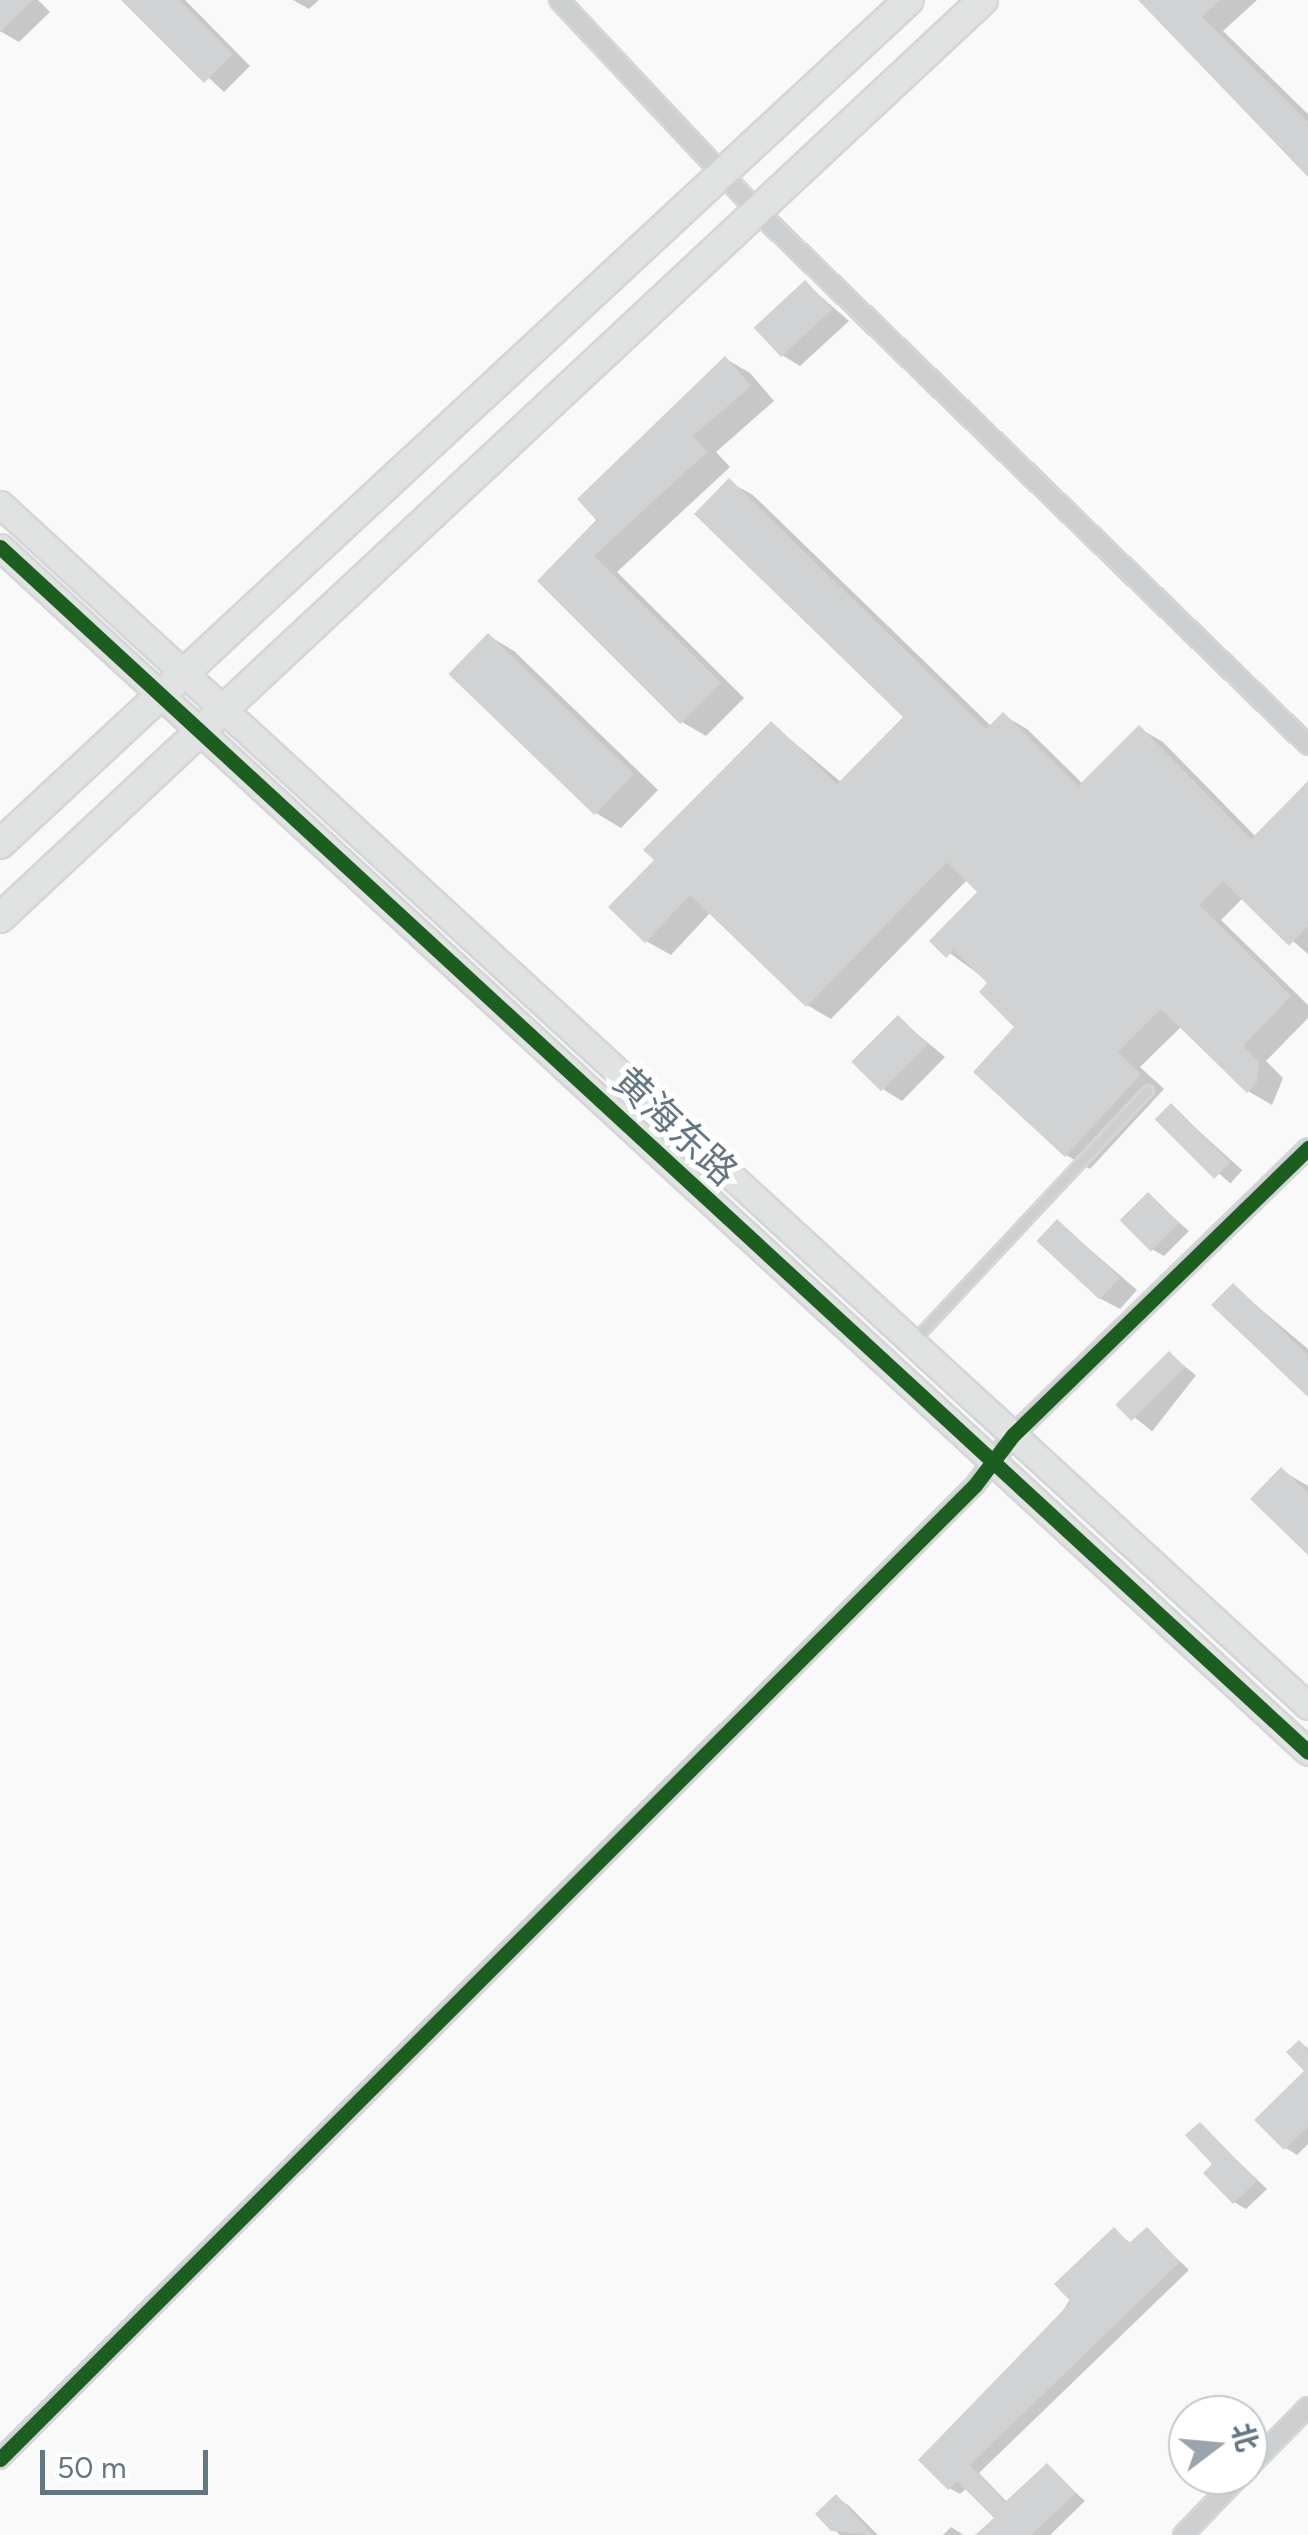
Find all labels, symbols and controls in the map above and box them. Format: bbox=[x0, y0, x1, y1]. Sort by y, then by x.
street label: 黄海东路 bbox=[604, 1058, 746, 1196]
north arrow bbox=[1168, 2395, 1268, 2495]
text: 北 bbox=[1225, 2419, 1265, 2455]
scale bar bbox=[45, 2430, 212, 2492]
text: 50 m bbox=[57, 2449, 126, 2486]

